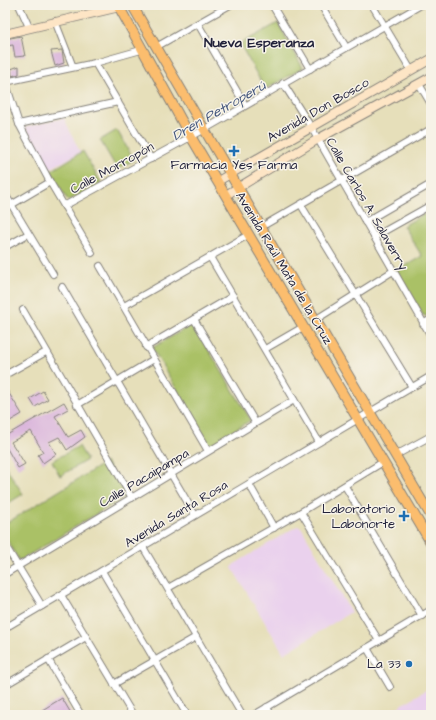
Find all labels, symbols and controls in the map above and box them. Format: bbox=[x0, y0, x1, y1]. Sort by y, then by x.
district label: Nueva Esperanza bbox=[204, 33, 315, 53]
street label: Avenida Don Bosco bbox=[264, 73, 373, 147]
water label: Dren Petroperú bbox=[169, 76, 270, 146]
street label: Calle Carlos A. Salaverry bbox=[321, 134, 412, 274]
street label: Calle Morropón bbox=[67, 137, 157, 198]
marker: Farmacia Yes Farma bbox=[229, 146, 239, 156]
place label: Farmacia Yes Farma bbox=[171, 156, 298, 174]
street label: Avenida Raúl Mata de la Cruz bbox=[231, 188, 337, 348]
street label: Calle Pacaipampa bbox=[96, 444, 193, 512]
street label: Avenida Santa Rosa bbox=[121, 476, 231, 552]
place label: Laboratorio Labonorte bbox=[322, 500, 396, 533]
marker: Laboratorio Labonorte bbox=[398, 510, 410, 522]
place label: La 33 bbox=[367, 655, 401, 673]
marker: La 33 bbox=[404, 659, 414, 669]

